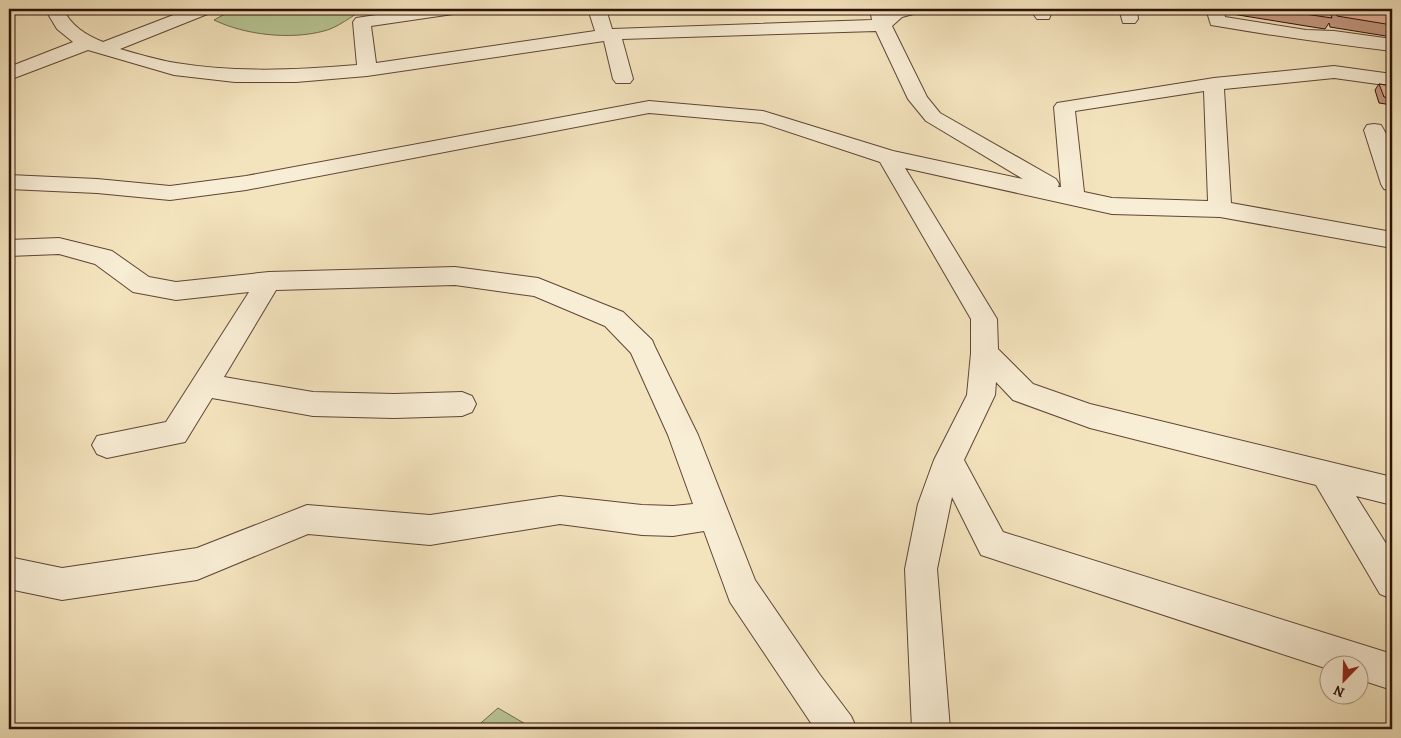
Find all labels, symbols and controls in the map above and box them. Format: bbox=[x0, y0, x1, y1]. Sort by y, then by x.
north arrow bbox=[1318, 656, 1368, 706]
text: N bbox=[1331, 681, 1348, 702]

